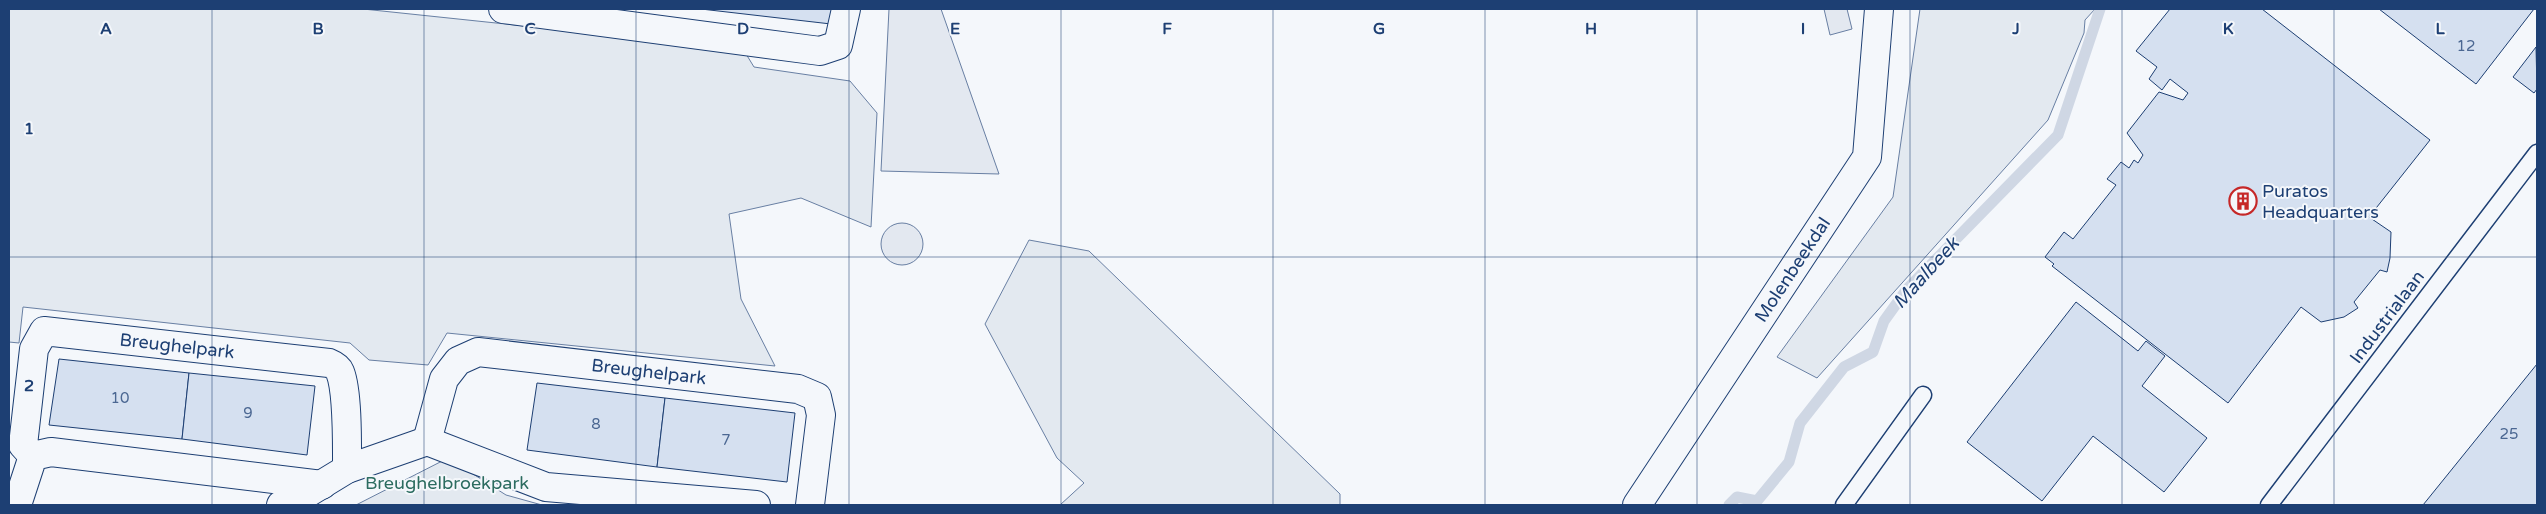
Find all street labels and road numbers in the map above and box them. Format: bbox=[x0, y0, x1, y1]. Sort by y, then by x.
street label: Molenbeekdal bbox=[1750, 213, 1835, 326]
street label: Industrialaan bbox=[2345, 266, 2429, 368]
street label: Breughelpark bbox=[119, 329, 236, 363]
street label: Breughelpark bbox=[590, 354, 708, 389]

